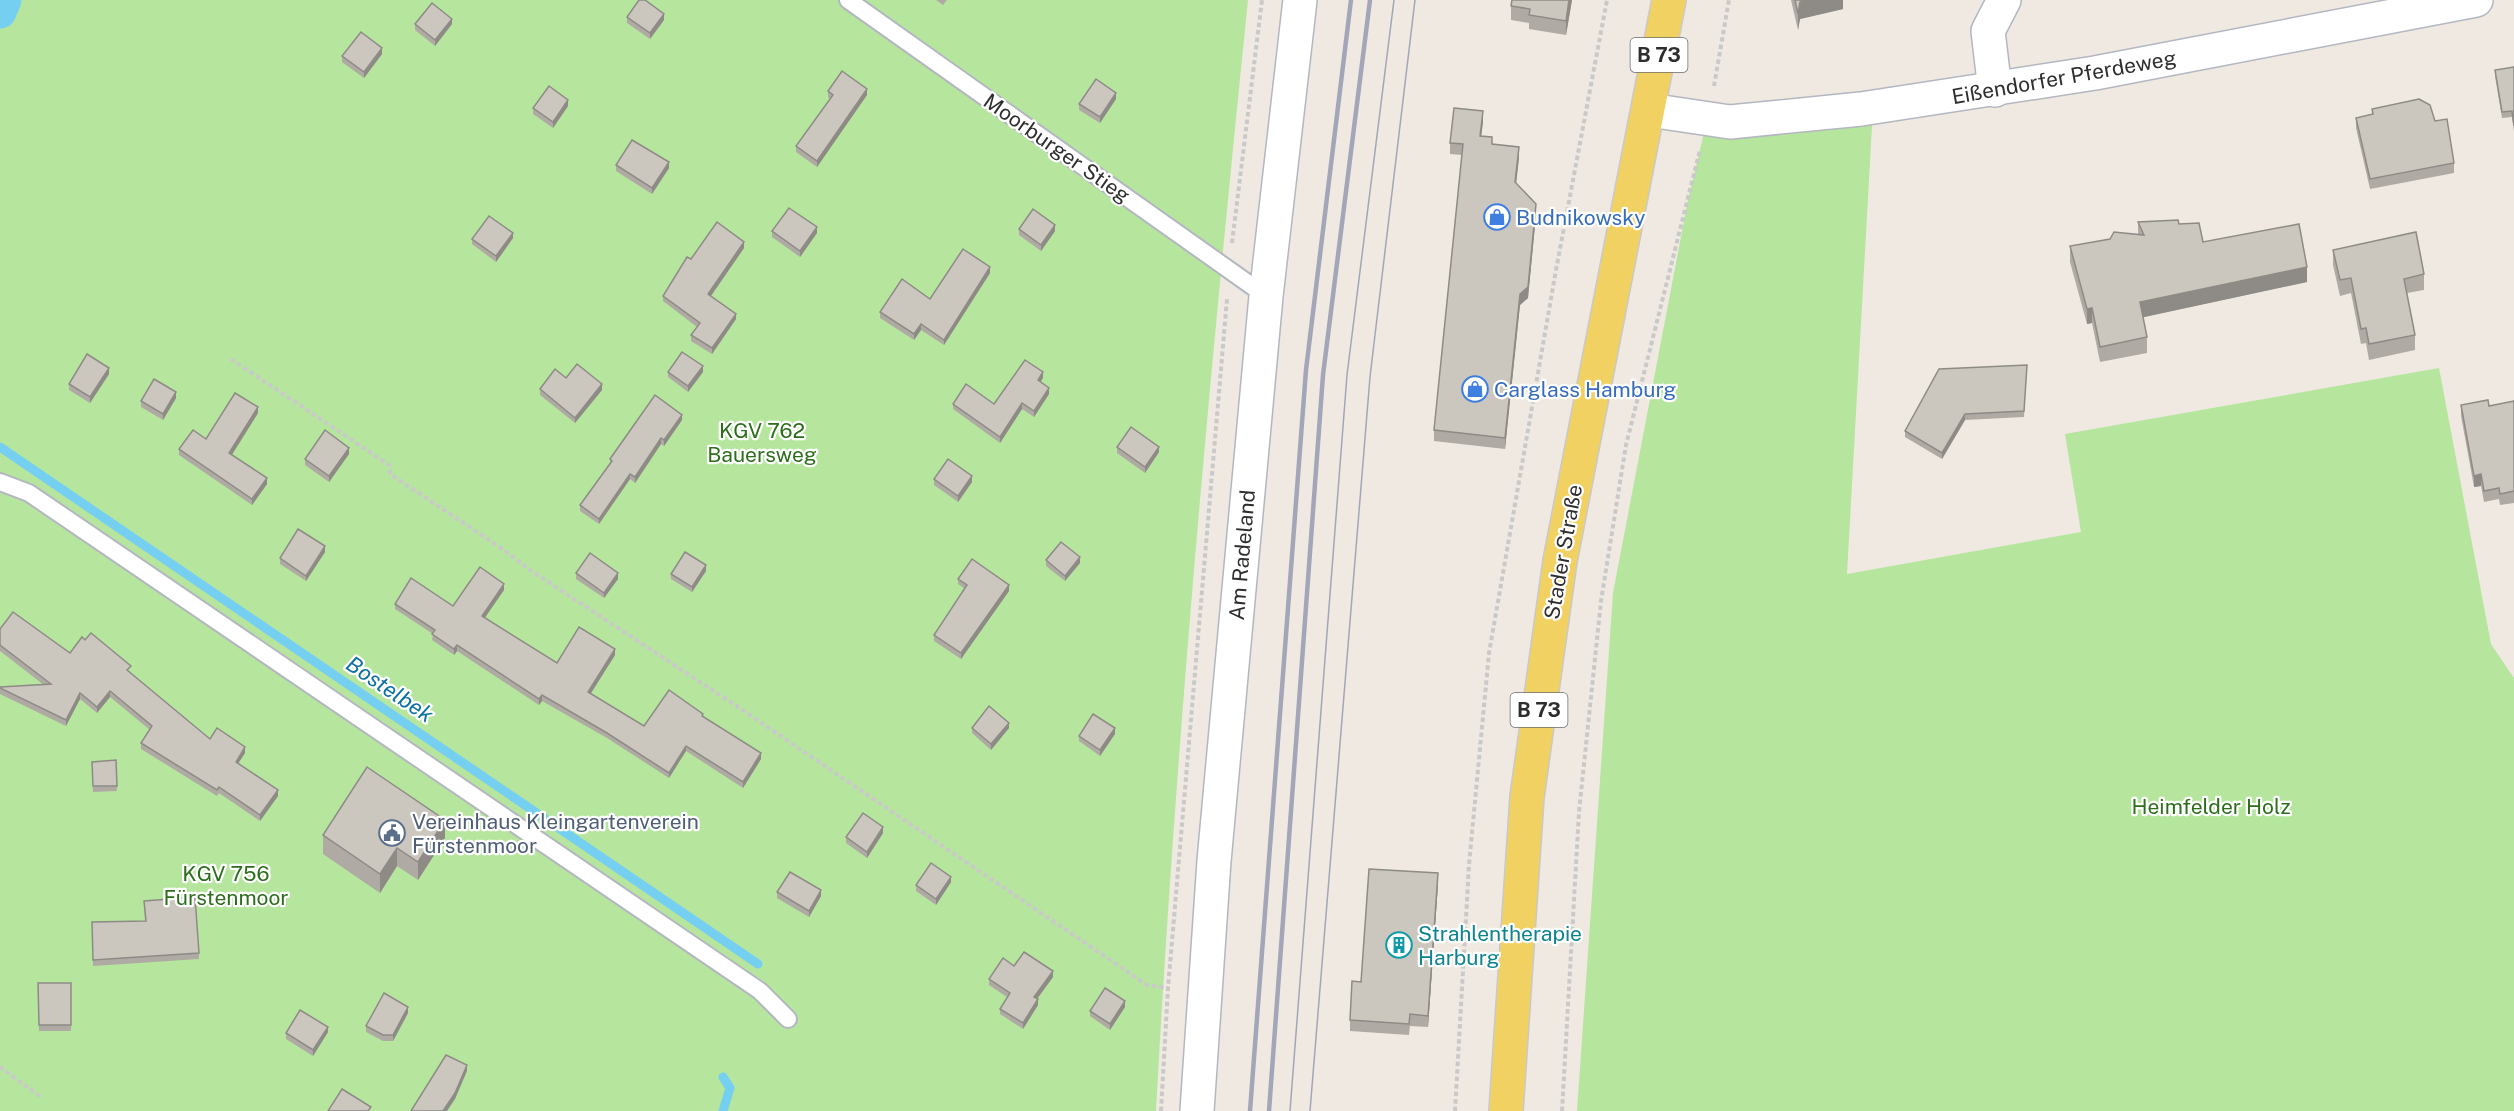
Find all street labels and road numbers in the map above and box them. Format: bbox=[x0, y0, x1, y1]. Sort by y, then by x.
road number: B 73 bbox=[1630, 38, 1688, 72]
street label: Eißendorfer Pferdeweg bbox=[1950, 45, 2178, 109]
street label: Moorburger Stieg bbox=[979, 88, 1135, 208]
street label: Stader Straße bbox=[1539, 483, 1587, 621]
street label: Am Radeland bbox=[1224, 489, 1260, 621]
road number: B 73 bbox=[1510, 693, 1568, 727]

